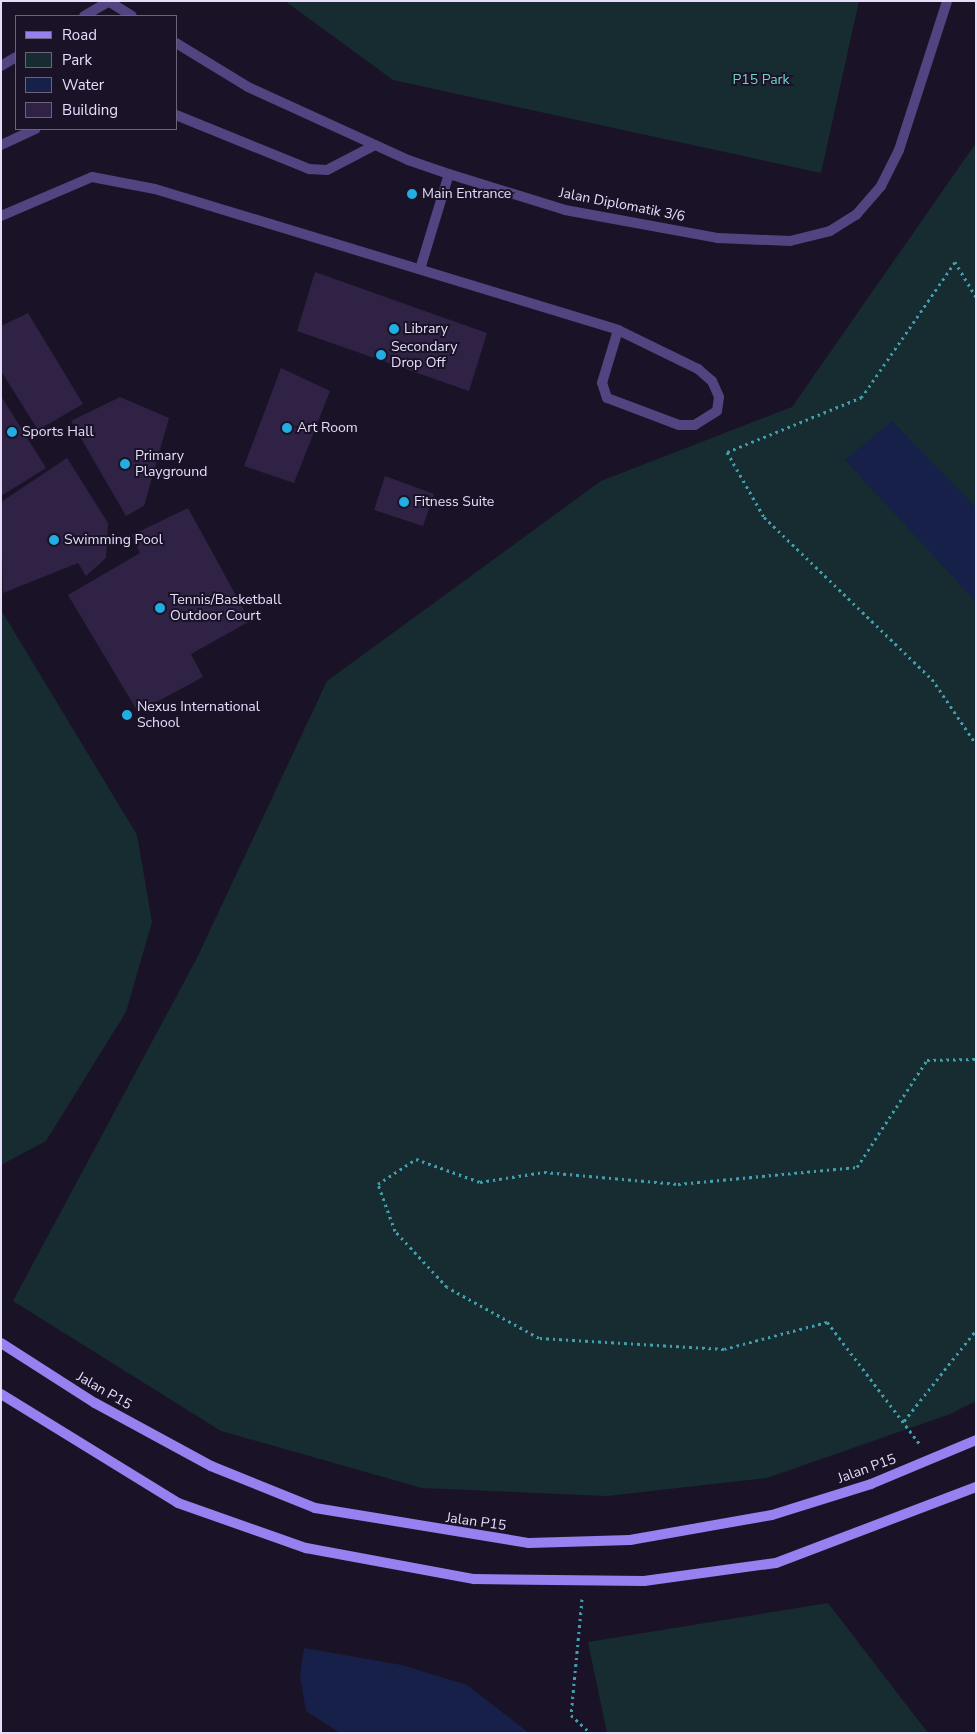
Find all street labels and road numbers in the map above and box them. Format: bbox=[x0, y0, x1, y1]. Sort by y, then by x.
street label: Jalan Diplomatik 3/6 bbox=[558, 185, 686, 225]
street label: Jalan P15 bbox=[74, 1369, 134, 1413]
street label: Jalan P15 bbox=[836, 1451, 898, 1487]
street label: Jalan P15 bbox=[445, 1509, 507, 1535]

